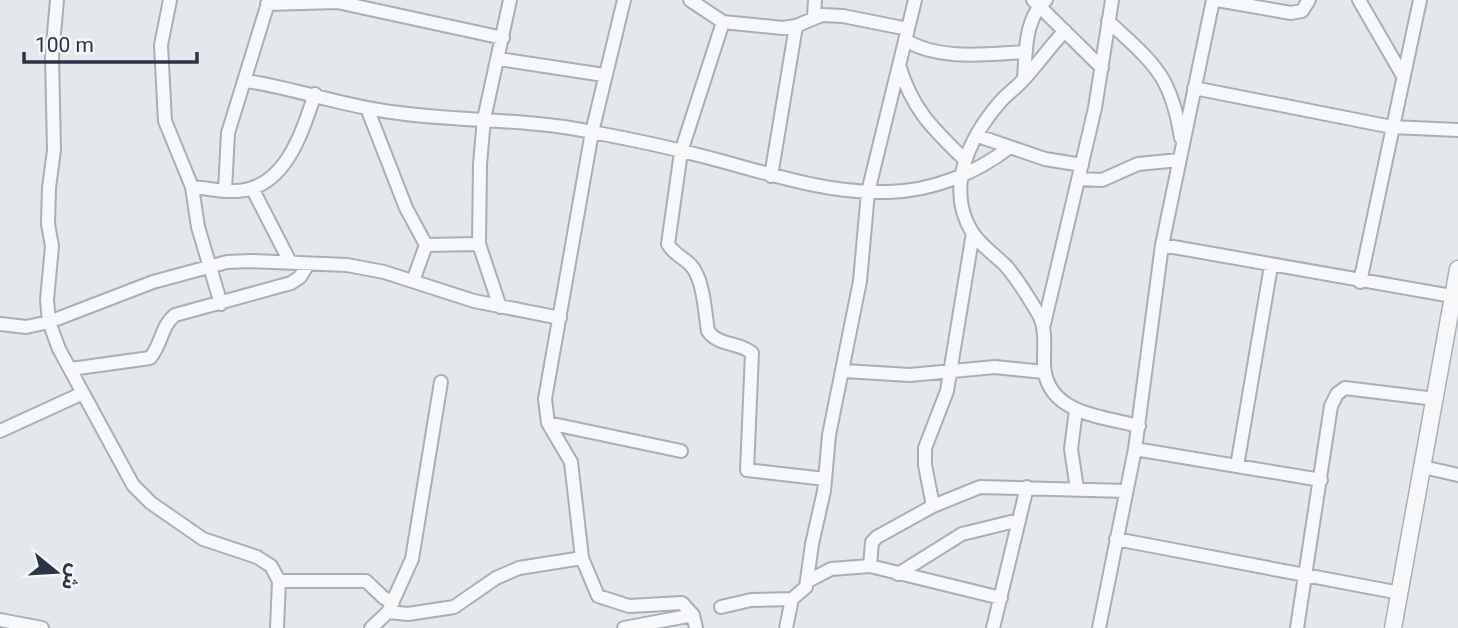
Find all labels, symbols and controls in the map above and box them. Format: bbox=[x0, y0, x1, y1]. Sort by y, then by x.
scale bar bbox=[24, 21, 198, 65]
text: 100 m bbox=[35, 33, 94, 57]
north arrow bbox=[21, 537, 91, 607]
text: ش bbox=[57, 561, 87, 593]

